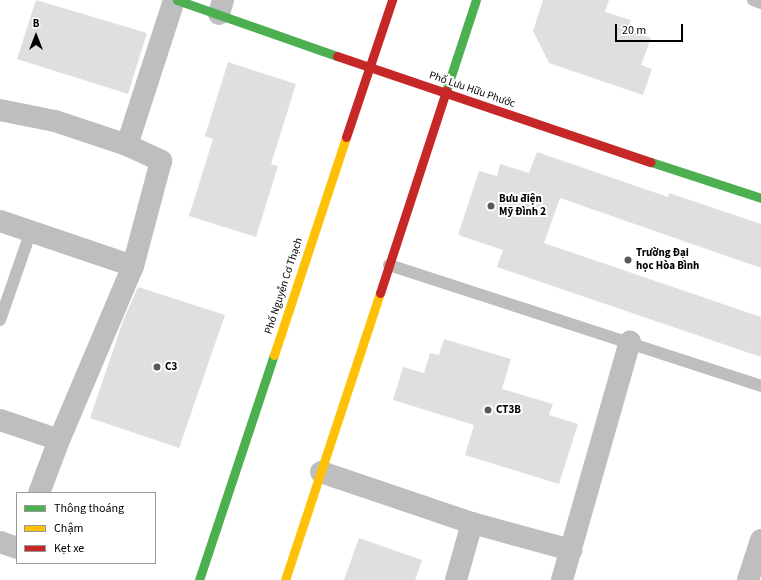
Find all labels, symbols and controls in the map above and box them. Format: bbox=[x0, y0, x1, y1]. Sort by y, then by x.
north arrow bbox=[16, 16, 56, 56]
text: B bbox=[33, 16, 39, 31]
scale bar bbox=[617, 16, 685, 42]
text: 20 m bbox=[622, 22, 646, 39]
street label: Phố Lưu Hữu Phước bbox=[427, 69, 517, 111]
place label: Bưu điện Mỹ Đình 2 bbox=[499, 193, 546, 219]
marker: Bưu điện Mỹ Đình 2 bbox=[486, 201, 496, 211]
street label: Phố Nguyễn Cơ Thạch bbox=[262, 236, 306, 336]
place label: Trường Đại học Hòa Bình bbox=[636, 247, 699, 273]
marker: Trường Đại học Hòa Bình bbox=[623, 255, 633, 265]
place label: C3 bbox=[165, 360, 177, 374]
marker: C3 bbox=[152, 362, 162, 372]
place label: CT3B bbox=[496, 403, 521, 417]
marker: CT3B bbox=[483, 405, 493, 415]
legend bbox=[16, 492, 156, 564]
text: Thông thoáng bbox=[54, 500, 124, 517]
text: Chậm bbox=[54, 520, 83, 537]
text: Kẹt xe bbox=[54, 540, 84, 557]

